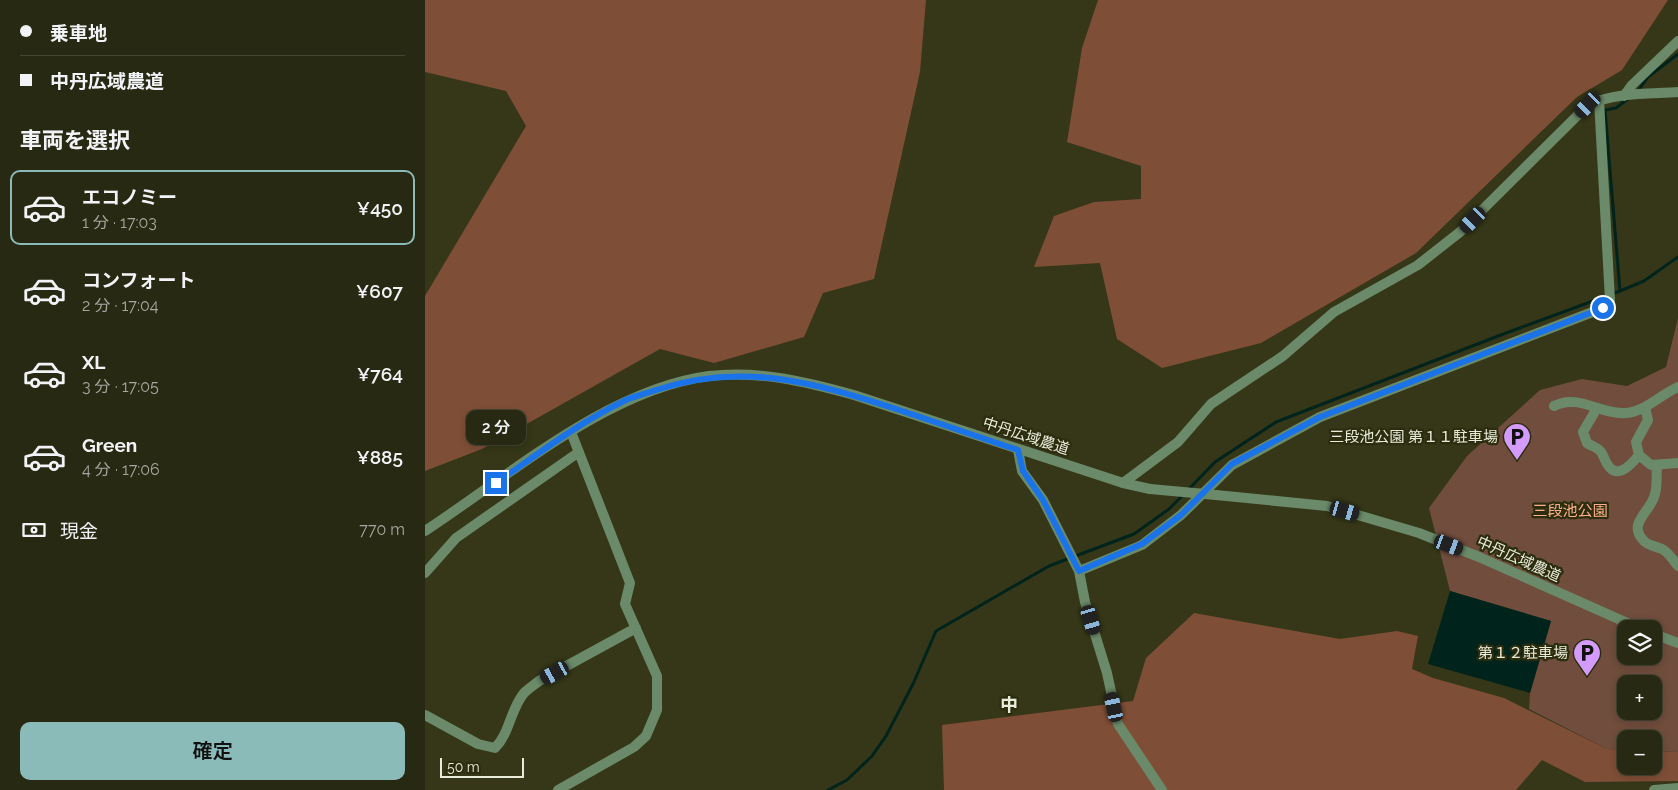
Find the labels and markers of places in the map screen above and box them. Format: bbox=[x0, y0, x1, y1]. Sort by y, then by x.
parking icon: 三段池公園 第１１駐車場 bbox=[1502, 422, 1532, 461]
place label: 三段池公園 第１１駐車場 bbox=[1329, 428, 1498, 446]
parking icon: 第１２駐車場 bbox=[1572, 638, 1602, 677]
place label: 第１２駐車場 bbox=[1478, 644, 1568, 662]

